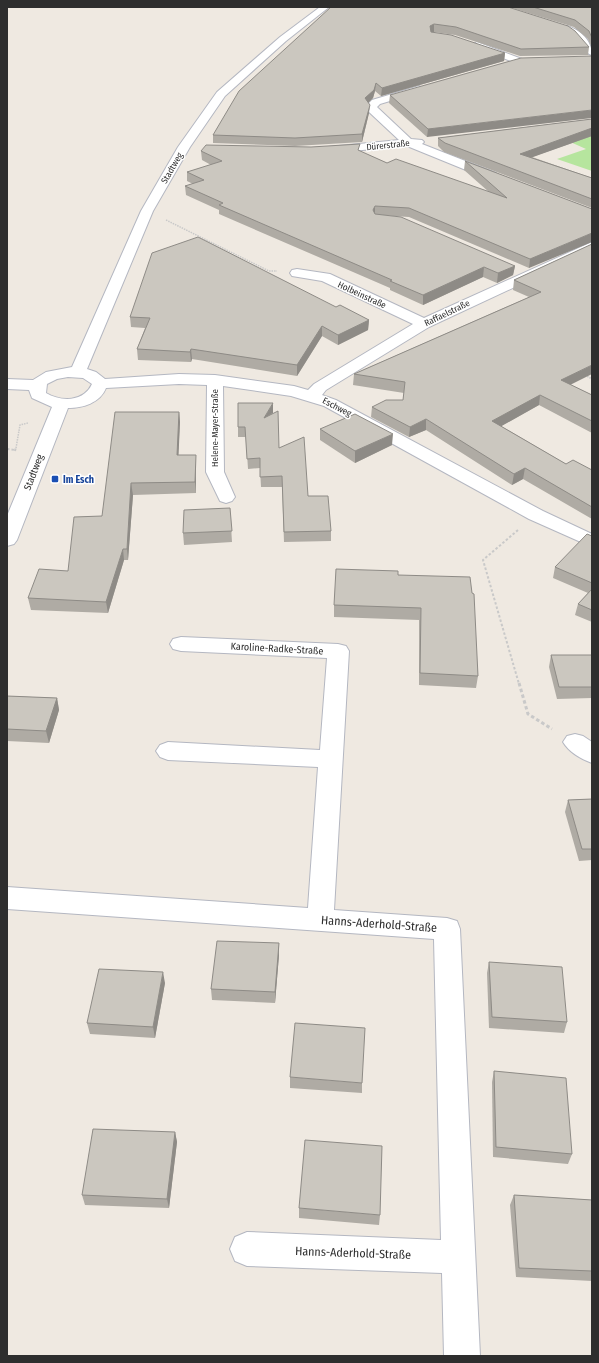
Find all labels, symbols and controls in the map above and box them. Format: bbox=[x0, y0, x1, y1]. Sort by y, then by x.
street label: Dürerstraße bbox=[366, 138, 411, 152]
street label: Stadtweg bbox=[159, 150, 185, 185]
street label: Holbeinstraße bbox=[336, 279, 388, 311]
street label: Raffaelstraße bbox=[423, 298, 472, 328]
street label: Helene-Mayer-Straße bbox=[210, 388, 220, 467]
street label: Eschweg bbox=[321, 395, 354, 419]
street label: Stadtweg bbox=[22, 452, 46, 492]
marker: Im Esch bbox=[50, 474, 60, 484]
place label: Im Esch bbox=[63, 474, 94, 486]
street label: Karoline-Radke-Straße bbox=[230, 641, 324, 657]
street label: Hanns-Aderhold-Straße bbox=[321, 913, 437, 935]
street label: Hanns-Aderhold-Straße bbox=[295, 1244, 411, 1262]

